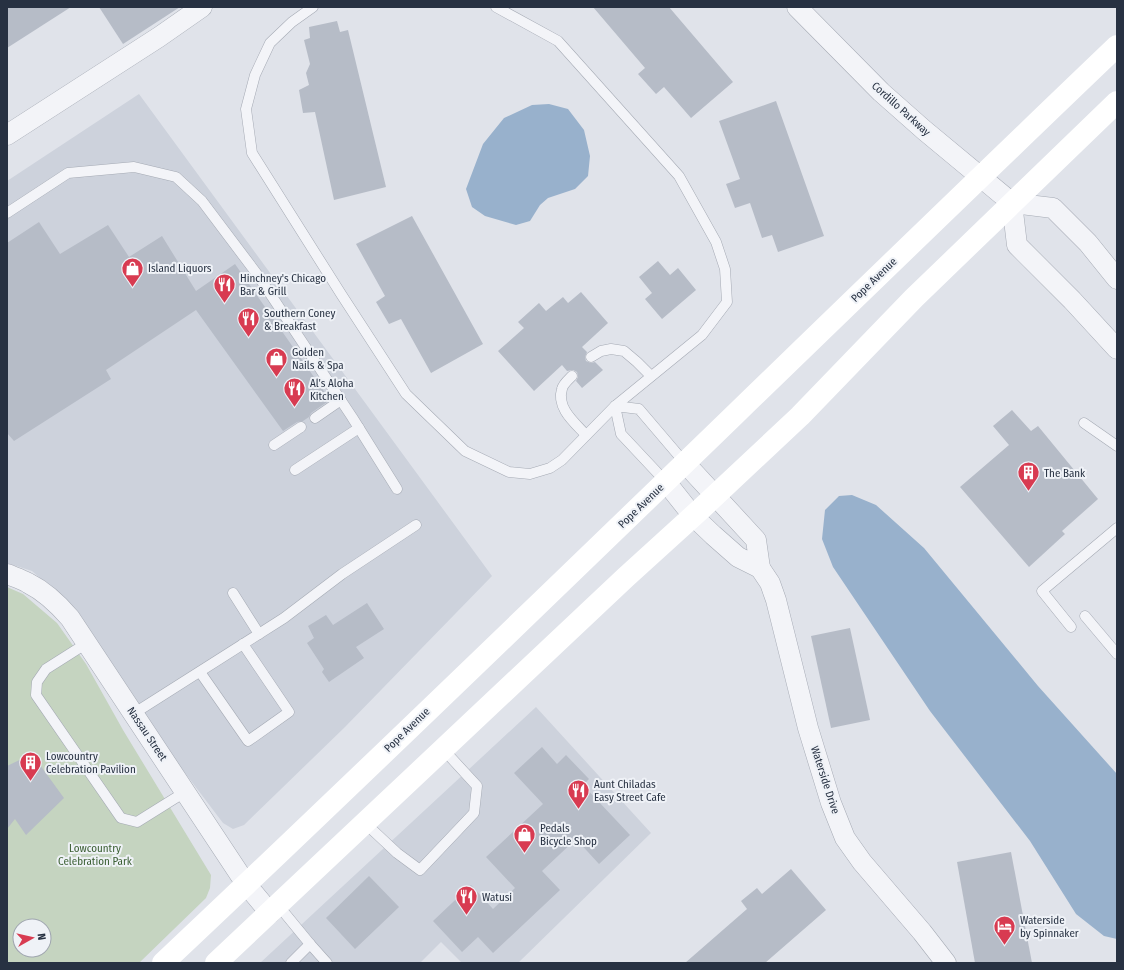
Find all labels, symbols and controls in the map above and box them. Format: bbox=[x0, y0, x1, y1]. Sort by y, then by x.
street label: Cordillo Parkway bbox=[869, 79, 933, 139]
shop icon: Island Liquors bbox=[119, 255, 145, 288]
street label: Pope Avenue bbox=[849, 255, 899, 305]
place label: Island Liquors bbox=[148, 262, 212, 275]
restaurant icon: Hinchney's Chicago Bar & Grill bbox=[211, 271, 237, 304]
place label: Hinchney's Chicago Bar & Grill bbox=[240, 272, 326, 298]
restaurant icon: Southern Coney & Breakfast bbox=[236, 306, 262, 339]
place label: Southern Coney & Breakfast bbox=[264, 307, 335, 333]
shop icon: Golden Nails & Spa bbox=[263, 345, 289, 378]
place label: Golden Nails & Spa bbox=[292, 346, 344, 372]
restaurant icon: Al’s Aloha Kitchen bbox=[282, 376, 308, 409]
place label: Al’s Aloha Kitchen bbox=[310, 377, 354, 403]
building icon: The Bank bbox=[1016, 460, 1042, 493]
place label: The Bank bbox=[1044, 467, 1086, 480]
street label: Pope Avenue bbox=[616, 481, 666, 531]
street label: Nassau Street bbox=[124, 705, 170, 764]
street label: Pope Avenue bbox=[382, 705, 432, 755]
street label: Waterside Drive bbox=[808, 744, 842, 816]
building icon: Lowcountry Celebration Pavilion bbox=[17, 749, 43, 782]
place label: Lowcountry Celebration Pavilion bbox=[46, 750, 136, 776]
restaurant icon: Aunt Chiladas Easy Street Cafe bbox=[565, 777, 591, 810]
place label: Aunt Chiladas Easy Street Cafe bbox=[594, 778, 666, 804]
shop icon: Pedals Bicycle Shop bbox=[511, 821, 537, 854]
place label: Pedals Bicycle Shop bbox=[540, 822, 597, 848]
park label: Lowcountry Celebration Park bbox=[58, 842, 133, 868]
restaurant icon: Watusi bbox=[453, 884, 479, 917]
place label: Watusi bbox=[482, 891, 512, 904]
hotel icon: Waterside by Spinnaker bbox=[992, 913, 1018, 946]
place label: Waterside by Spinnaker bbox=[1020, 914, 1079, 940]
north arrow bbox=[12, 918, 52, 958]
text: N bbox=[35, 933, 48, 941]

